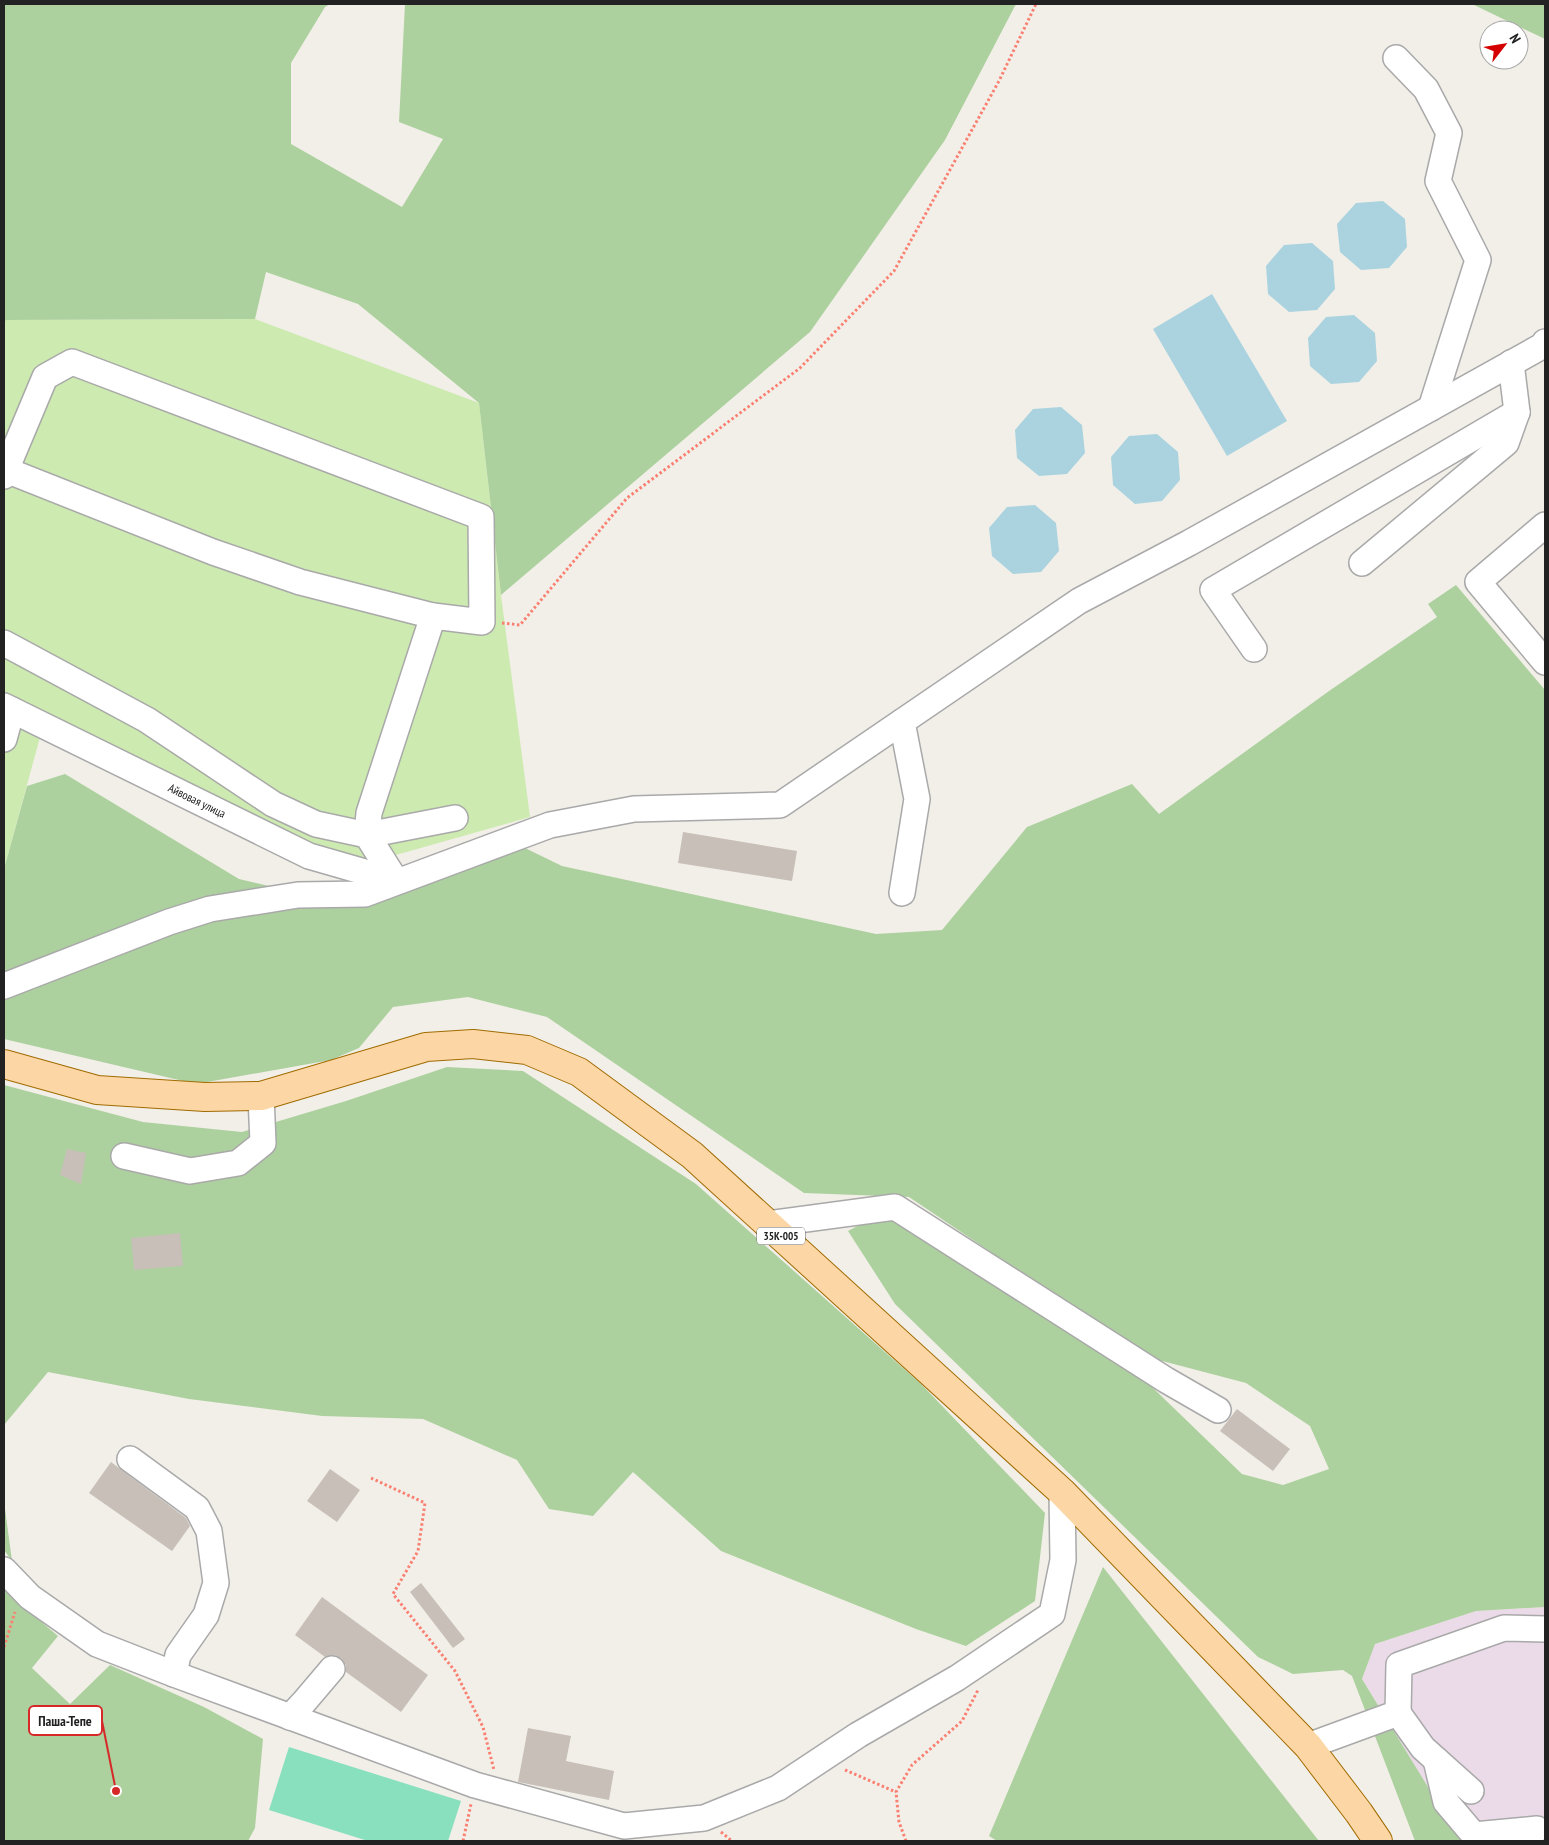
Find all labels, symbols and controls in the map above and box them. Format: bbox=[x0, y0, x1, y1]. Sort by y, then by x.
north arrow bbox=[1479, 20, 1529, 70]
text: N bbox=[1505, 30, 1525, 46]
street label: Айвовая улица bbox=[166, 780, 229, 821]
road number: 35К-005 bbox=[757, 1228, 805, 1244]
callout: Паша-Тепе bbox=[29, 1706, 102, 1735]
text: Паша-Тепе bbox=[38, 1712, 92, 1730]

